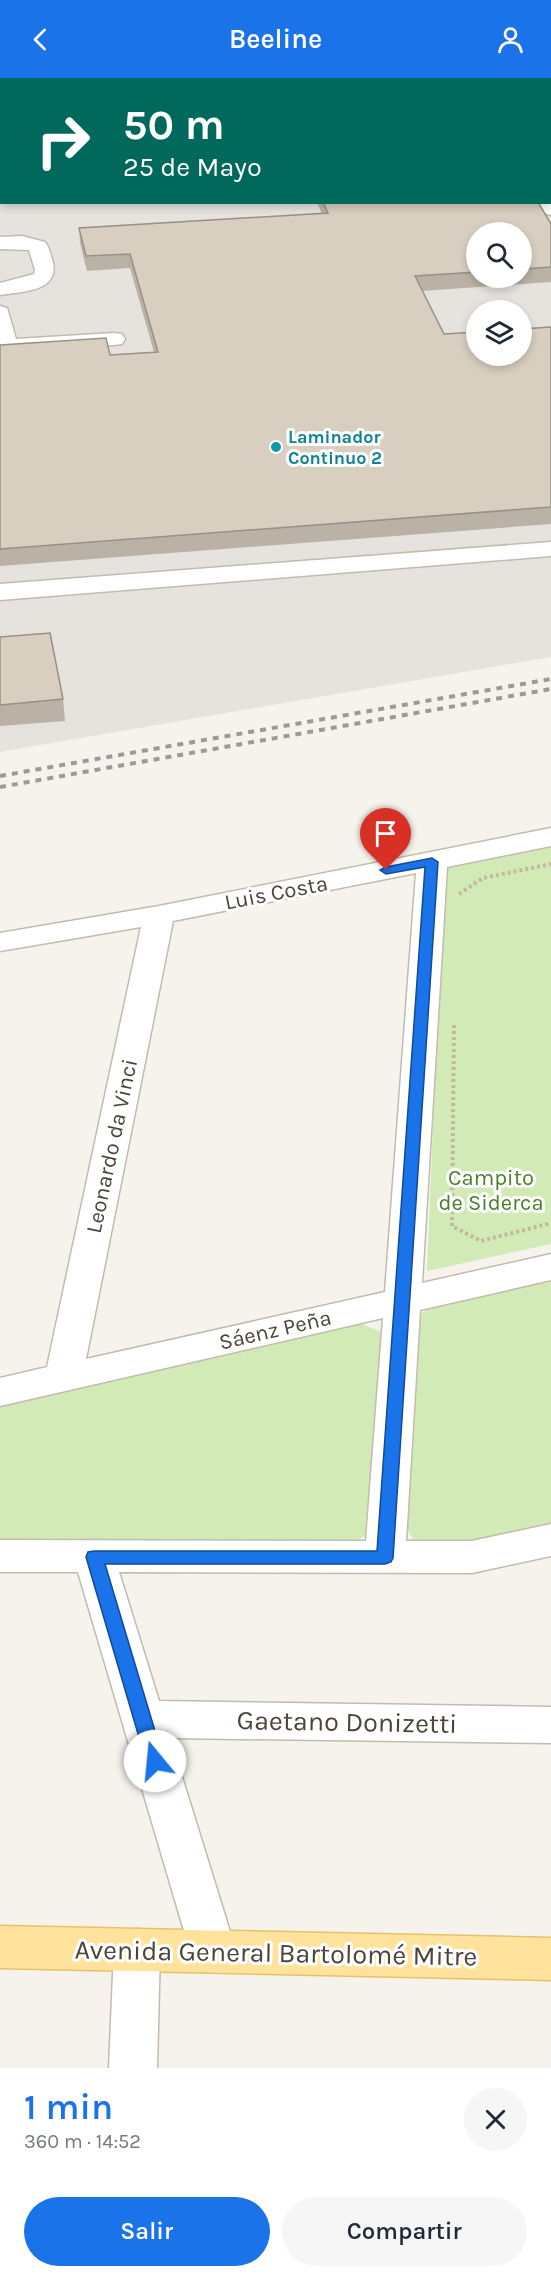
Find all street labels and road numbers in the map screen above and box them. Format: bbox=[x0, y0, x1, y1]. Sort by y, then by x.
street label: Luis Costa bbox=[222, 870, 330, 916]
street label: Leonardo da Vinci bbox=[81, 1057, 143, 1236]
street label: Sáenz Peña bbox=[217, 1304, 334, 1356]
street label: Gaetano Donizetti bbox=[236, 1704, 458, 1740]
street label: Avenida General Bartolomé Mitre bbox=[74, 1933, 478, 1973]

